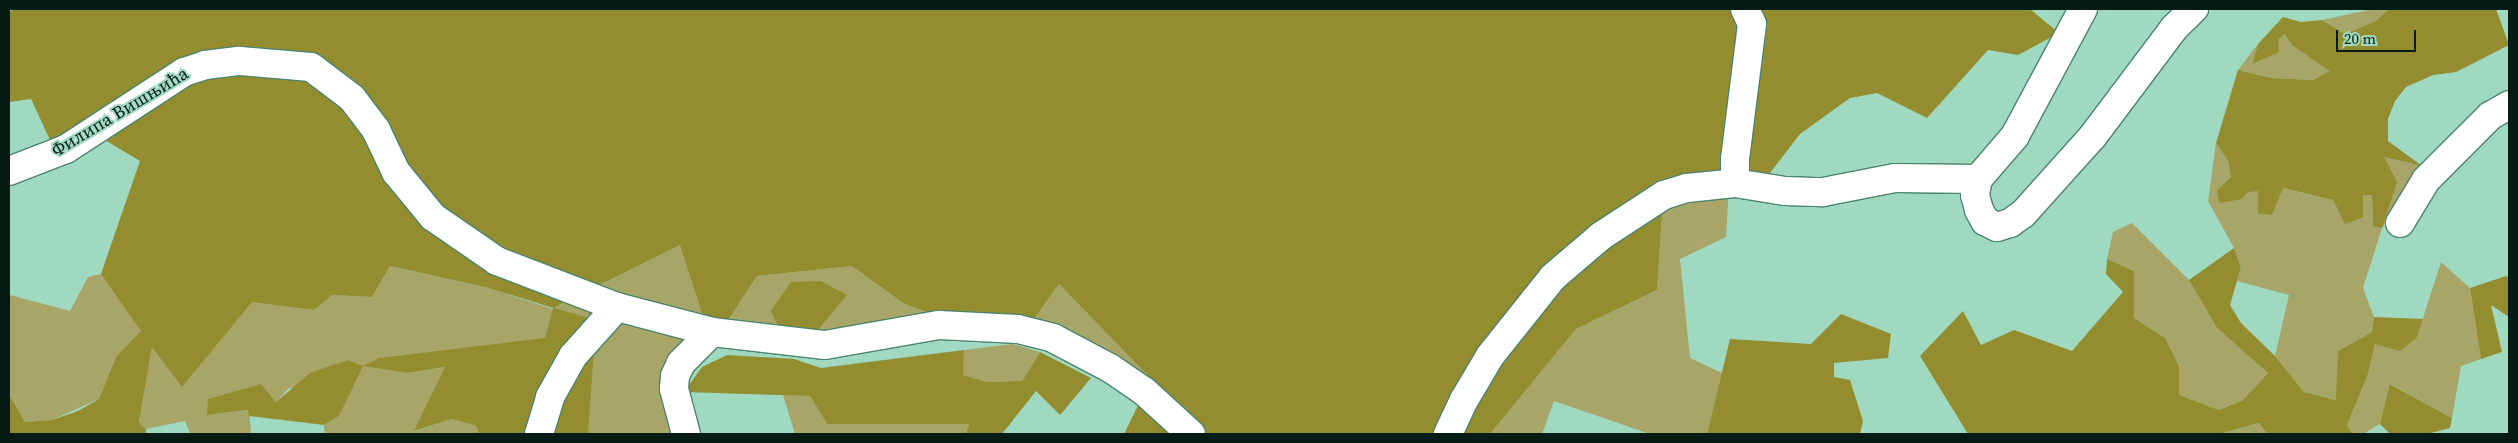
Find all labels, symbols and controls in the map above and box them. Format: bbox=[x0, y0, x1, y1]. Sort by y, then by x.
scale bar bbox=[2338, 20, 2418, 52]
text: 20 m bbox=[2344, 28, 2376, 49]
street label: Филипа Вишњића bbox=[48, 63, 192, 161]

